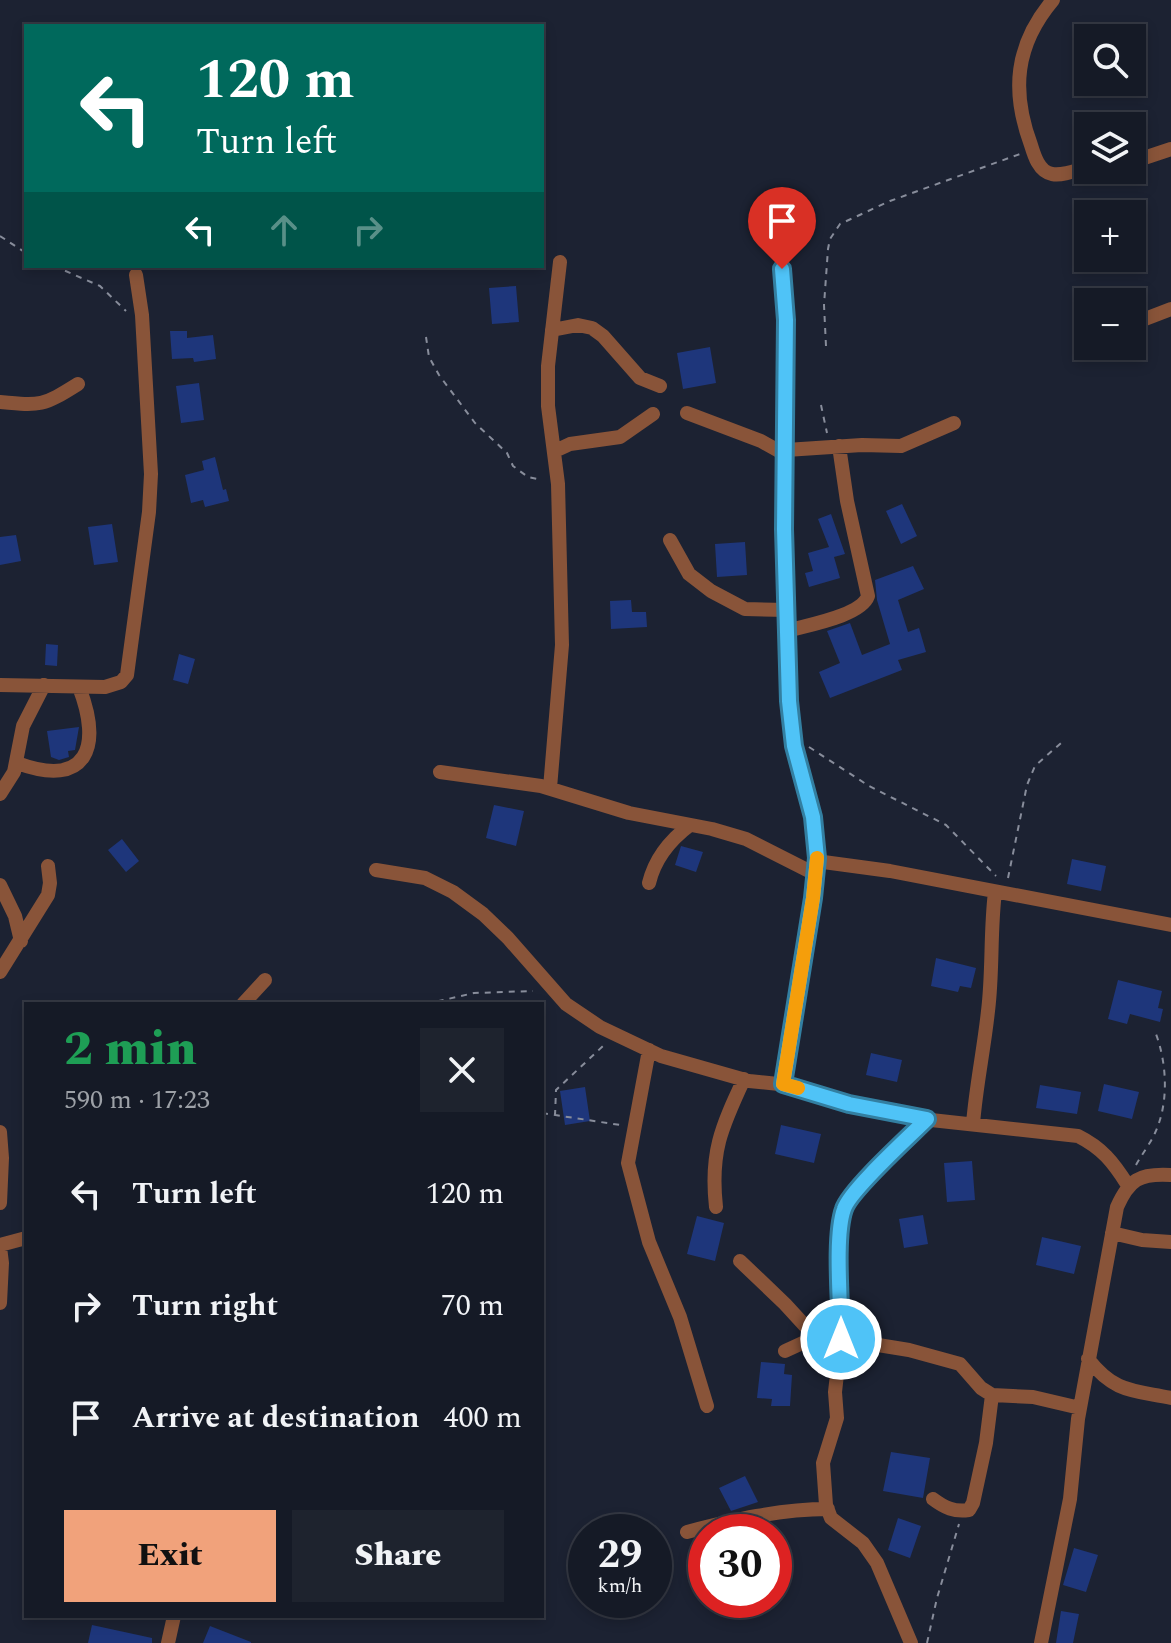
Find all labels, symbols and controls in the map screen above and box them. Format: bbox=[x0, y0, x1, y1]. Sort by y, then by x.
map controls bbox=[1074, 24, 1146, 360]
button: search bbox=[1074, 24, 1146, 96]
text: 120 m bbox=[196, 38, 355, 123]
icon: left bbox=[64, 56, 168, 160]
button: layers bbox=[1074, 112, 1146, 184]
text: Turn left bbox=[196, 115, 337, 170]
pin bbox=[748, 187, 816, 269]
icon: arrive bbox=[760, 199, 804, 243]
button: + bbox=[1074, 200, 1146, 272]
icon: left bbox=[178, 208, 222, 252]
icon: ahead bbox=[262, 208, 306, 252]
icon: right bbox=[346, 208, 390, 252]
button: − bbox=[1074, 288, 1146, 360]
text: 2 min bbox=[64, 1013, 197, 1086]
button: close bbox=[420, 1028, 504, 1112]
text: 590 m · 17:23 bbox=[64, 1080, 210, 1120]
text: Turn left bbox=[132, 1171, 257, 1217]
text: 120 m bbox=[426, 1171, 504, 1217]
icon: left bbox=[64, 1172, 108, 1216]
text: Turn right bbox=[132, 1283, 278, 1329]
text: 70 m bbox=[441, 1283, 504, 1329]
icon: right bbox=[64, 1284, 108, 1328]
position arrow bbox=[799, 1297, 883, 1381]
text: Arrive at destination bbox=[132, 1395, 419, 1441]
text: 400 m bbox=[443, 1395, 522, 1441]
icon: arrive bbox=[64, 1396, 108, 1440]
button: Exit bbox=[64, 1510, 276, 1602]
button: Share bbox=[292, 1510, 504, 1602]
speed limit sign: 30 bbox=[688, 1514, 792, 1618]
text: 29 bbox=[598, 1525, 642, 1586]
text: km/h bbox=[598, 1571, 643, 1601]

